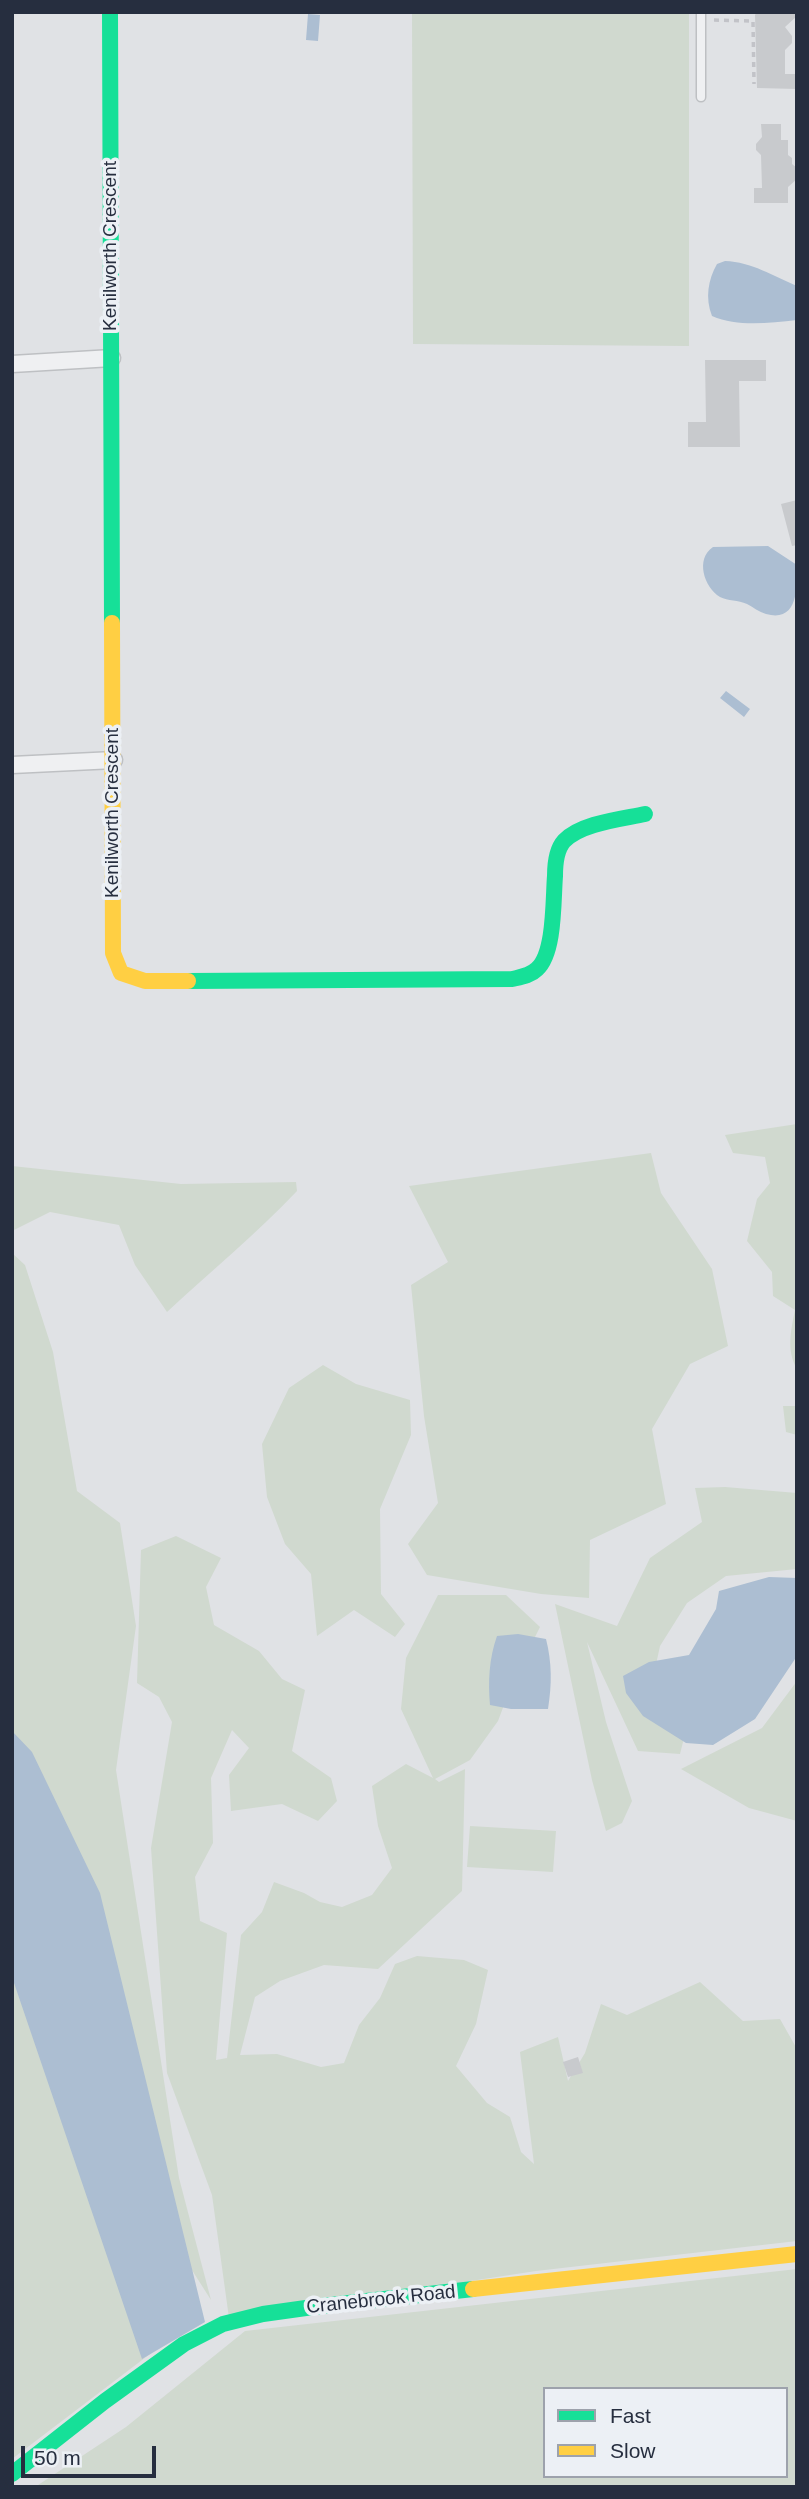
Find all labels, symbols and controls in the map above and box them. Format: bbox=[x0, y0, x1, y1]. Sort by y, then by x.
street label: Kenilworth Crescent bbox=[100, 161, 122, 331]
street label: Kenilworth Crescent bbox=[102, 728, 124, 898]
street label: Cranebrook Road bbox=[305, 2281, 457, 2319]
legend bbox=[543, 2387, 788, 2478]
text: Fast bbox=[610, 2404, 651, 2427]
scale bar bbox=[24, 2432, 159, 2476]
text: Slow bbox=[610, 2439, 656, 2462]
text: 50 m bbox=[34, 2446, 81, 2469]

